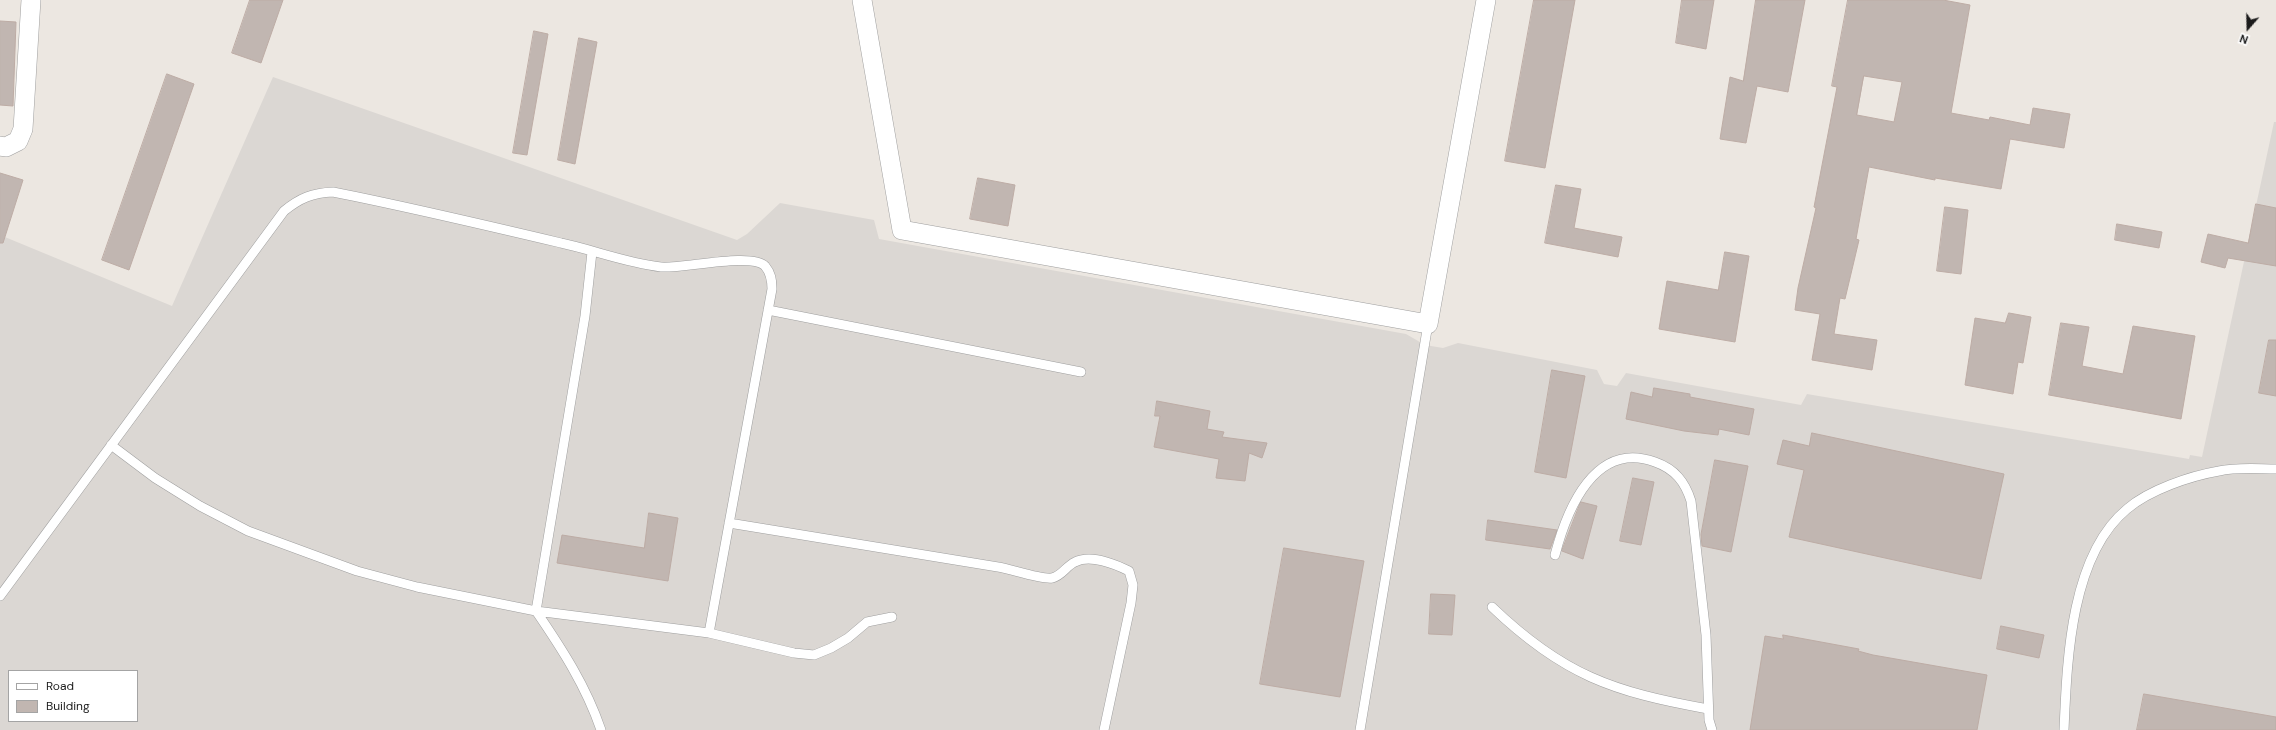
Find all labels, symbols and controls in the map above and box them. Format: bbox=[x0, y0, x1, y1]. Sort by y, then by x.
north arrow bbox=[2228, 8, 2268, 48]
text: N bbox=[2238, 31, 2250, 47]
legend bbox=[8, 670, 138, 722]
text: Road bbox=[46, 678, 74, 694]
text: Building bbox=[46, 698, 90, 714]

